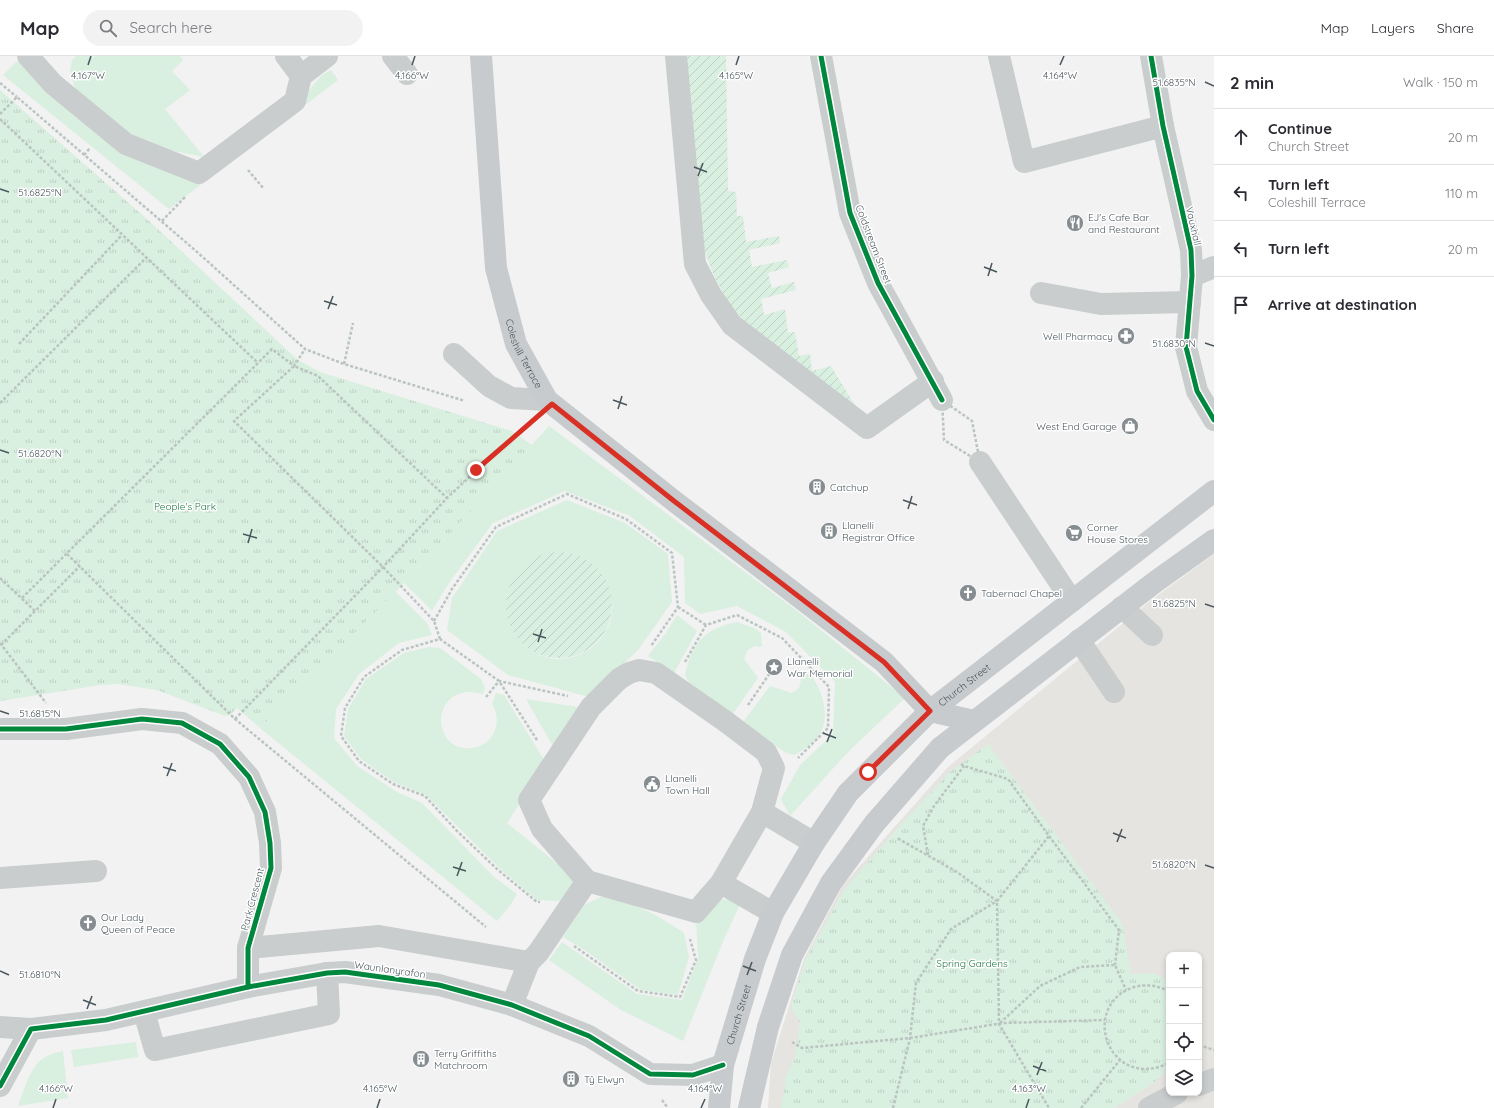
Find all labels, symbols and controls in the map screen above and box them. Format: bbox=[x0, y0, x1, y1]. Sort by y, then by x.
search box bbox=[83, 10, 363, 46]
text: Map bbox=[20, 16, 59, 40]
icon: search bbox=[97, 17, 119, 39]
text: Search here bbox=[129, 18, 212, 37]
text: Map bbox=[1320, 19, 1349, 37]
text: Layers bbox=[1371, 19, 1415, 37]
text: Share bbox=[1437, 19, 1474, 37]
text: 4.167°W bbox=[71, 69, 105, 82]
text: 4.166°W bbox=[395, 69, 429, 82]
text: 4.165°W bbox=[719, 69, 753, 82]
text: 4.164°W bbox=[1043, 69, 1077, 82]
text: 2 min bbox=[1230, 72, 1274, 93]
text: Walk · 150 m bbox=[1403, 74, 1478, 90]
text: 51.6835°N bbox=[1152, 76, 1196, 89]
text: Continue bbox=[1268, 119, 1332, 138]
icon: ahead bbox=[1230, 126, 1252, 148]
text: 20 m bbox=[1448, 129, 1478, 145]
text: Church Street bbox=[1268, 138, 1349, 154]
text: Turn left bbox=[1268, 175, 1330, 194]
icon: left bbox=[1230, 182, 1252, 204]
text: 110 m bbox=[1445, 185, 1478, 201]
text: 51.6825°N bbox=[18, 186, 62, 199]
text: Coleshill Terrace bbox=[1268, 194, 1366, 210]
street label: Coldstream Street bbox=[853, 203, 895, 286]
street label: Vauxhall bbox=[1183, 205, 1204, 247]
place label: EJ's Cafe Bar and Restaurant bbox=[1088, 211, 1160, 236]
restaurant icon: EJ's Cafe Bar and Restaurant bbox=[1065, 213, 1085, 233]
icon: left bbox=[1230, 238, 1252, 260]
text: Turn left bbox=[1268, 239, 1330, 258]
text: 20 m bbox=[1448, 241, 1478, 257]
icon: arrive bbox=[1230, 294, 1252, 316]
text: Arrive at destination bbox=[1268, 295, 1417, 314]
street label: Coleshill Terrace bbox=[503, 318, 545, 391]
pharmacy icon: Well Pharmacy bbox=[1116, 326, 1136, 346]
place label: Well Pharmacy bbox=[1043, 330, 1113, 343]
text: 51.6830°N bbox=[1152, 337, 1196, 350]
shop icon: West End Garage bbox=[1120, 416, 1140, 436]
place label: West End Garage bbox=[1036, 420, 1117, 433]
text: 51.6820°N bbox=[18, 447, 62, 460]
route end bbox=[467, 461, 485, 479]
building icon: Catchup bbox=[807, 477, 827, 497]
place label: Catchup bbox=[830, 481, 869, 494]
park label: People's Park bbox=[154, 500, 216, 513]
place label: Llanelli Registrar Office bbox=[842, 519, 915, 544]
building icon: Llanelli Registrar Office bbox=[819, 521, 839, 541]
place label: Corner House Stores bbox=[1087, 521, 1148, 546]
supermarket icon: Corner House Stores bbox=[1064, 523, 1084, 543]
church icon: Tabernacl Chapel bbox=[958, 583, 978, 603]
place label: Tabernacl Chapel bbox=[981, 587, 1062, 600]
text: 51.6825°N bbox=[1152, 597, 1196, 610]
place label: Llanelli War Memorial bbox=[787, 655, 853, 680]
place icon: Llanelli War Memorial bbox=[764, 657, 784, 677]
street label: Church Street bbox=[936, 660, 994, 709]
text: 51.6815°N bbox=[19, 707, 61, 720]
route start bbox=[859, 763, 877, 781]
place label: Llanelli Town Hall bbox=[665, 772, 710, 797]
public building icon: Llanelli Town Hall bbox=[642, 774, 662, 794]
text: 51.6820°N bbox=[1152, 858, 1196, 871]
street label: Park Crescent bbox=[238, 866, 267, 932]
place label: Our Lady Queen of Peace bbox=[101, 911, 175, 936]
church icon: Our Lady Queen of Peace bbox=[78, 913, 98, 933]
map controls bbox=[1166, 952, 1202, 1096]
button: + bbox=[1166, 952, 1202, 988]
park label: Spring Gardens bbox=[936, 957, 1008, 970]
street label: Waunlanyrafon bbox=[354, 958, 426, 981]
text: 51.6810°N bbox=[19, 968, 61, 981]
street label: Church Street bbox=[723, 982, 754, 1046]
button: − bbox=[1166, 988, 1202, 1024]
button: locate bbox=[1166, 1024, 1202, 1060]
place label: Terry Griffiths Matchroom bbox=[434, 1047, 497, 1072]
building icon: Terry Griffiths Matchroom bbox=[411, 1049, 431, 1069]
button: layers bbox=[1166, 1060, 1202, 1096]
building icon: Tŷ Elwyn bbox=[561, 1069, 581, 1089]
place label: Tŷ Elwyn bbox=[584, 1073, 624, 1086]
text: 4.166°W bbox=[39, 1082, 73, 1095]
text: 4.165°W bbox=[363, 1082, 397, 1095]
text: 4.164°W bbox=[688, 1082, 722, 1095]
text: 4.163°W bbox=[1012, 1082, 1046, 1095]

